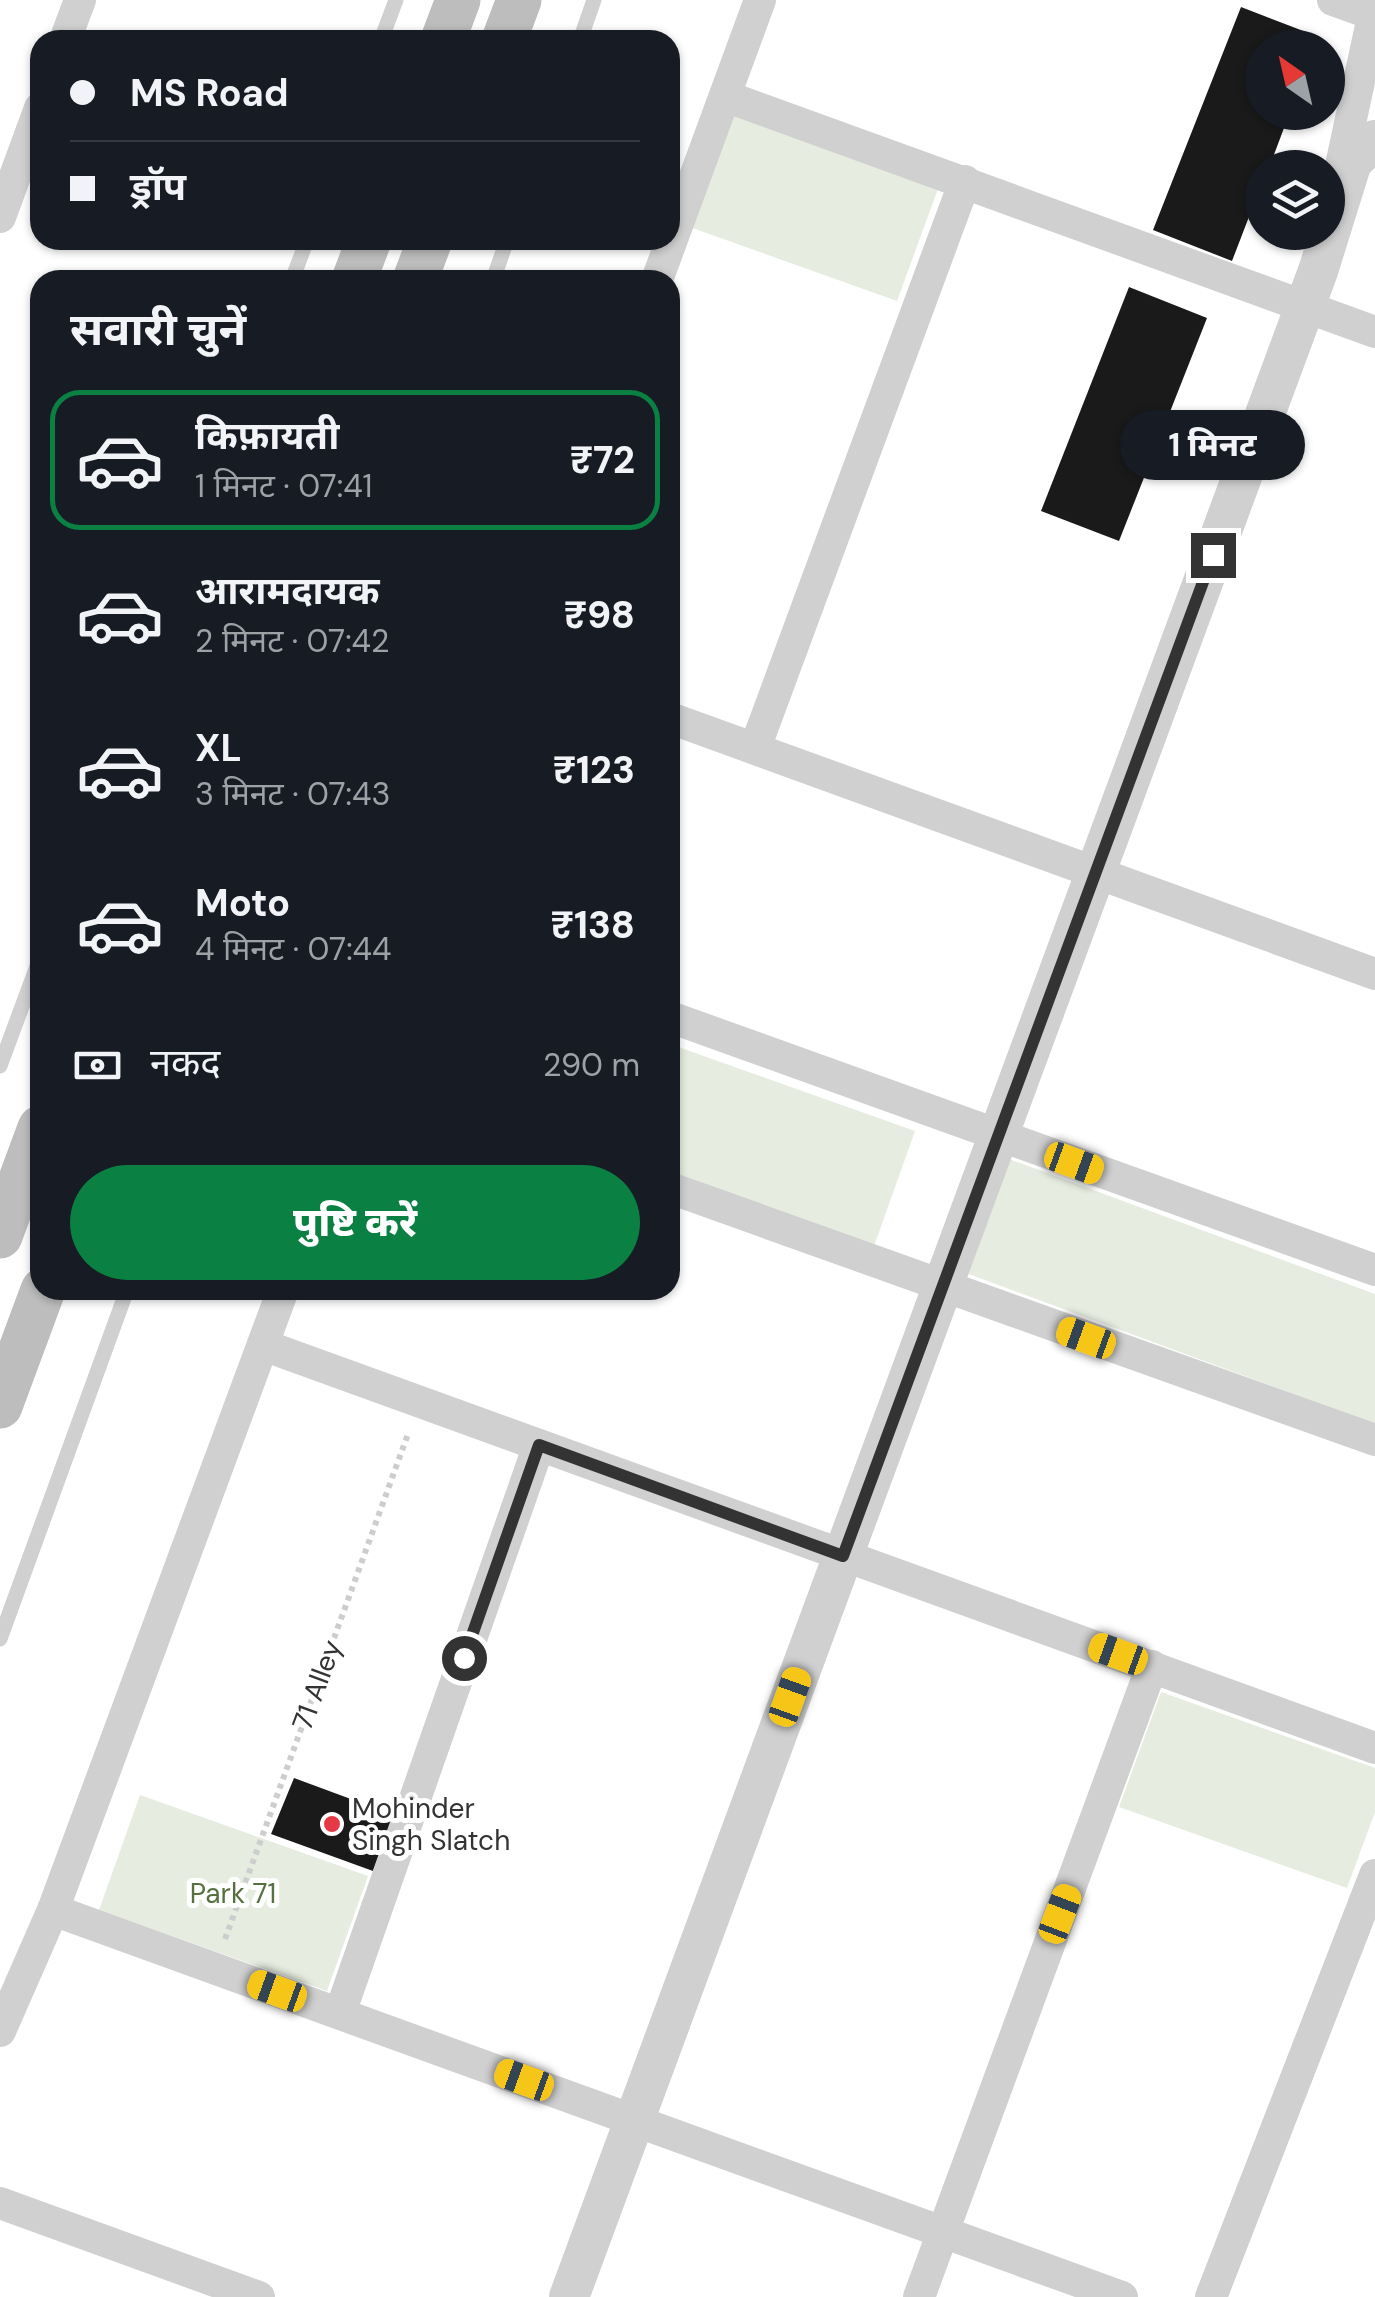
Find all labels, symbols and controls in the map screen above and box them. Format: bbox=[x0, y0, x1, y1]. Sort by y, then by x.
north arrow bbox=[1245, 30, 1345, 130]
map controls bbox=[1245, 30, 1345, 250]
text: MS Road bbox=[130, 68, 289, 118]
button: layers bbox=[1245, 150, 1345, 250]
text: ड्रॉप bbox=[130, 162, 186, 212]
text: सवारी चुनें bbox=[70, 300, 246, 359]
callout: 1 मिनट bbox=[1120, 410, 1306, 480]
text: किफ़ायती bbox=[195, 411, 339, 461]
icon: car bbox=[75, 415, 165, 505]
text: 1 मिनट bbox=[1168, 424, 1257, 466]
text: ₹72 bbox=[570, 435, 635, 485]
text: 1 मिनट · 07:41 bbox=[195, 465, 373, 507]
route end bbox=[1191, 533, 1236, 578]
text: आरामदायक bbox=[195, 566, 379, 616]
icon: car bbox=[75, 570, 165, 660]
text: ₹98 bbox=[564, 590, 635, 640]
text: 2 मिनट · 07:42 bbox=[195, 620, 389, 662]
text: XL bbox=[195, 723, 242, 773]
icon: car bbox=[75, 725, 165, 815]
text: ₹123 bbox=[553, 745, 635, 795]
text: 3 मिनट · 07:43 bbox=[195, 773, 390, 815]
text: Moto bbox=[195, 878, 290, 928]
icon: car bbox=[75, 880, 165, 970]
text: ₹138 bbox=[551, 900, 635, 950]
text: 4 मिनट · 07:44 bbox=[195, 928, 391, 970]
icon: cash bbox=[70, 1038, 125, 1093]
text: नकद bbox=[150, 1038, 220, 1088]
text: 290 m bbox=[543, 1044, 640, 1086]
car bbox=[1041, 1139, 1107, 1187]
button: पुष्टि करें bbox=[70, 1165, 640, 1280]
car bbox=[1053, 1314, 1119, 1362]
car bbox=[1085, 1630, 1151, 1678]
street label: 71 Alley bbox=[284, 1635, 350, 1735]
route start bbox=[442, 1636, 487, 1681]
car bbox=[766, 1664, 814, 1730]
place label: Mohinder Singh Slatch bbox=[352, 1790, 510, 1859]
marker: Mohinder Singh Slatch bbox=[321, 1813, 343, 1835]
park label: Park 71 bbox=[190, 1875, 276, 1912]
car bbox=[1035, 1881, 1085, 1947]
car bbox=[244, 1967, 310, 2015]
car bbox=[491, 2056, 557, 2104]

